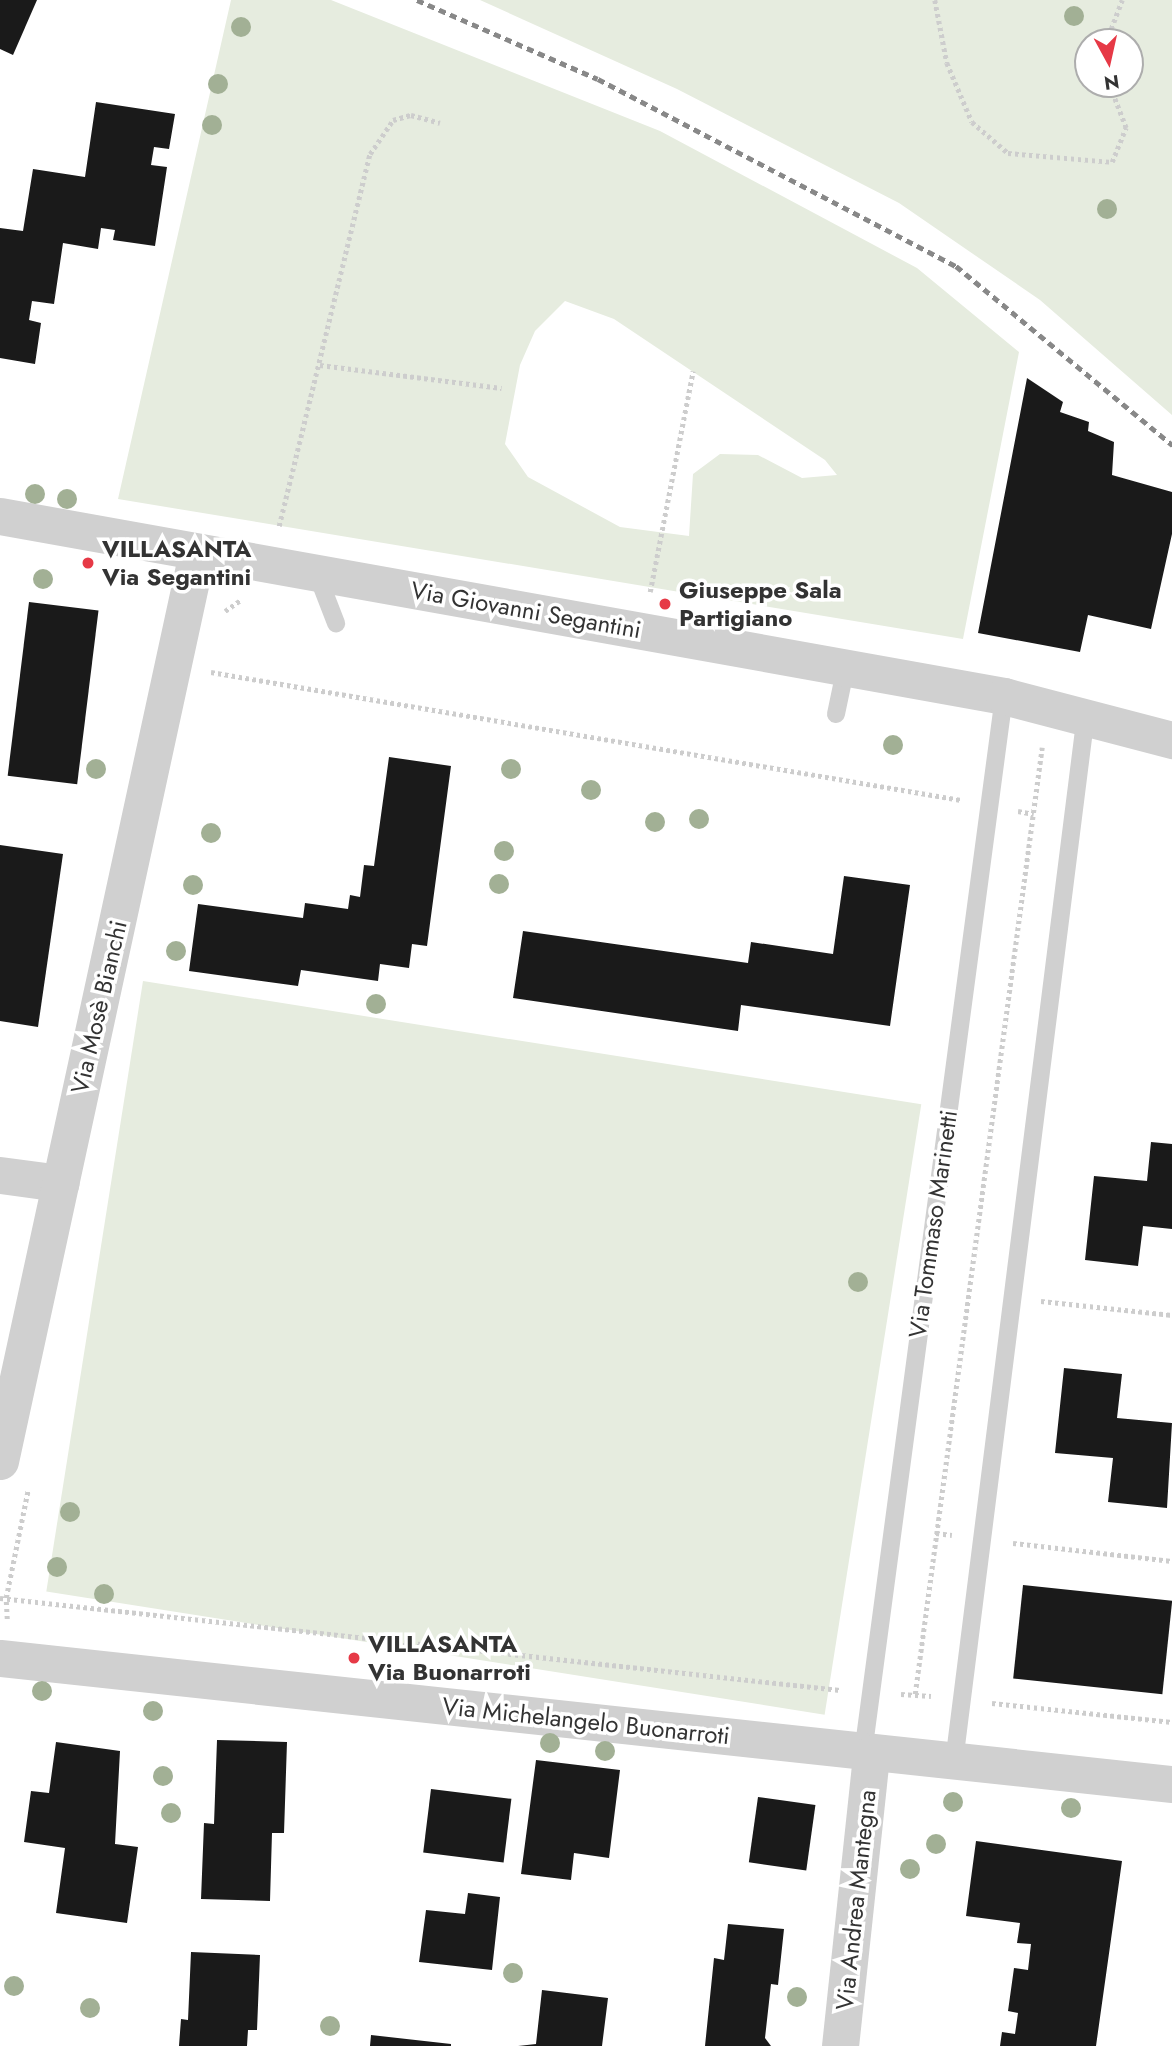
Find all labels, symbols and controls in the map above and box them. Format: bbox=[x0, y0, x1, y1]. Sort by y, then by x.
north arrow bbox=[1074, 28, 1144, 98]
text: N bbox=[1102, 68, 1121, 97]
place label: VILLASANTA Via Segantini bbox=[102, 535, 251, 591]
marker: VILLASANTA Via Segantini bbox=[80, 555, 96, 571]
street label: Via Giovanni Segantini bbox=[409, 576, 643, 644]
place label: Giuseppe Sala Partigiano bbox=[679, 576, 842, 632]
marker: Giuseppe Sala Partigiano bbox=[657, 596, 673, 612]
street label: Via Mosè Bianchi bbox=[65, 918, 133, 1096]
street label: Via Tommaso Marinetti bbox=[903, 1108, 963, 1340]
place label: VILLASANTA Via Buonarroti bbox=[368, 1630, 531, 1686]
marker: VILLASANTA Via Buonarroti bbox=[346, 1650, 362, 1666]
street label: Via Michelangelo Buonarroti bbox=[441, 1692, 731, 1750]
street label: Via Andrea Mantegna bbox=[830, 1788, 882, 2012]

